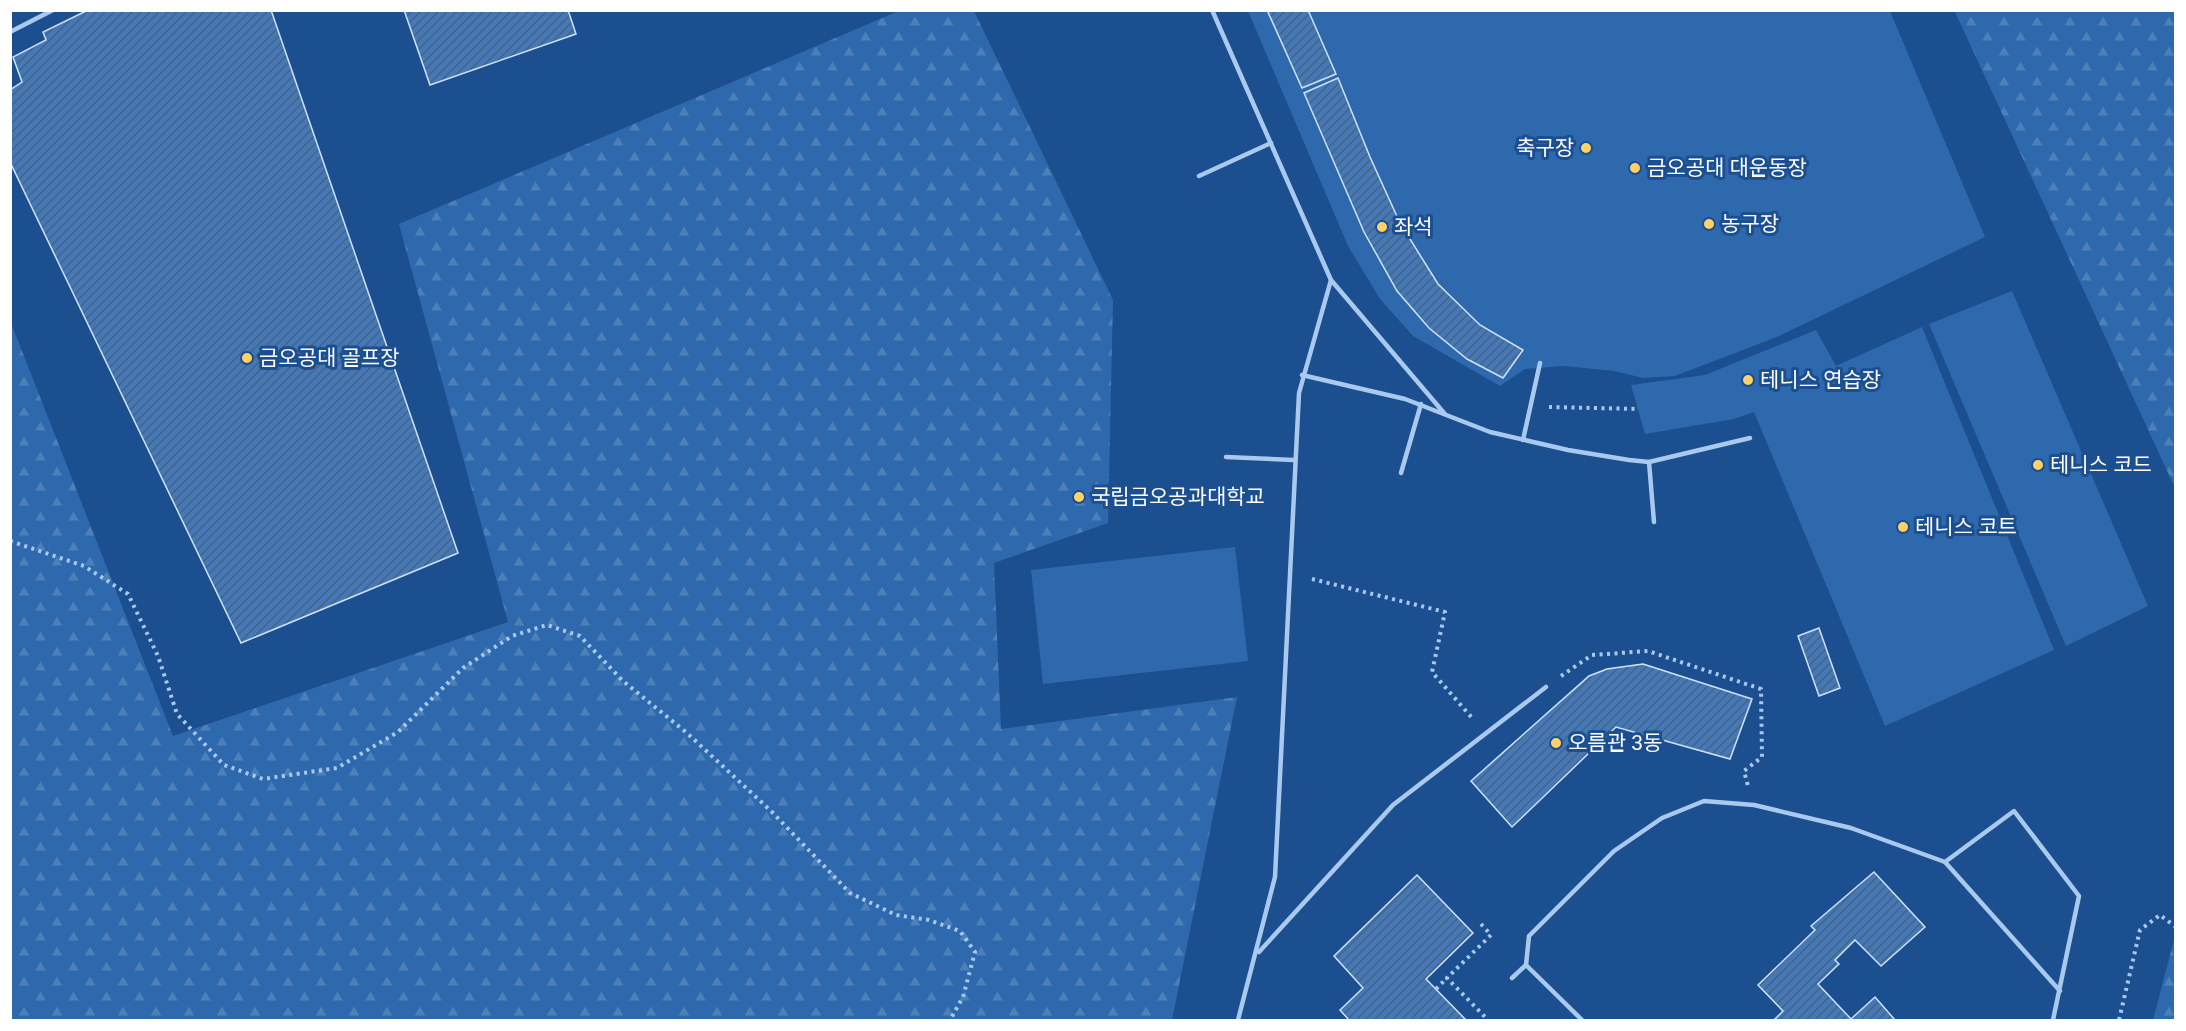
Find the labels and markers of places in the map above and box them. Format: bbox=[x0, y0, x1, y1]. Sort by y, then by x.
place label: 축구장 bbox=[1516, 136, 1574, 160]
marker: 축구장 bbox=[1579, 141, 1593, 155]
place label: 금오공대 대운동장 bbox=[1647, 156, 1807, 180]
marker: 금오공대 대운동장 bbox=[1628, 161, 1642, 175]
place label: 농구장 bbox=[1721, 212, 1779, 236]
place label: 좌석 bbox=[1394, 215, 1433, 239]
marker: 농구장 bbox=[1702, 217, 1716, 231]
marker: 좌석 bbox=[1375, 220, 1389, 234]
place label: 금오공대 골프장 bbox=[259, 346, 399, 370]
marker: 금오공대 골프장 bbox=[240, 351, 254, 365]
place label: 테니스 연습장 bbox=[1760, 368, 1881, 392]
marker: 테니스 연습장 bbox=[1741, 373, 1755, 387]
place label: 테니스 코드 bbox=[2050, 453, 2152, 477]
marker: 테니스 코드 bbox=[2031, 458, 2045, 472]
place label: 국립금오공과대학교 bbox=[1091, 485, 1265, 509]
marker: 국립금오공과대학교 bbox=[1072, 490, 1086, 504]
place label: 테니스 코트 bbox=[1915, 515, 2017, 539]
marker: 테니스 코트 bbox=[1896, 520, 1910, 534]
place label: 오름관 3동 bbox=[1568, 731, 1662, 755]
marker: 오름관 3동 bbox=[1549, 736, 1563, 750]

